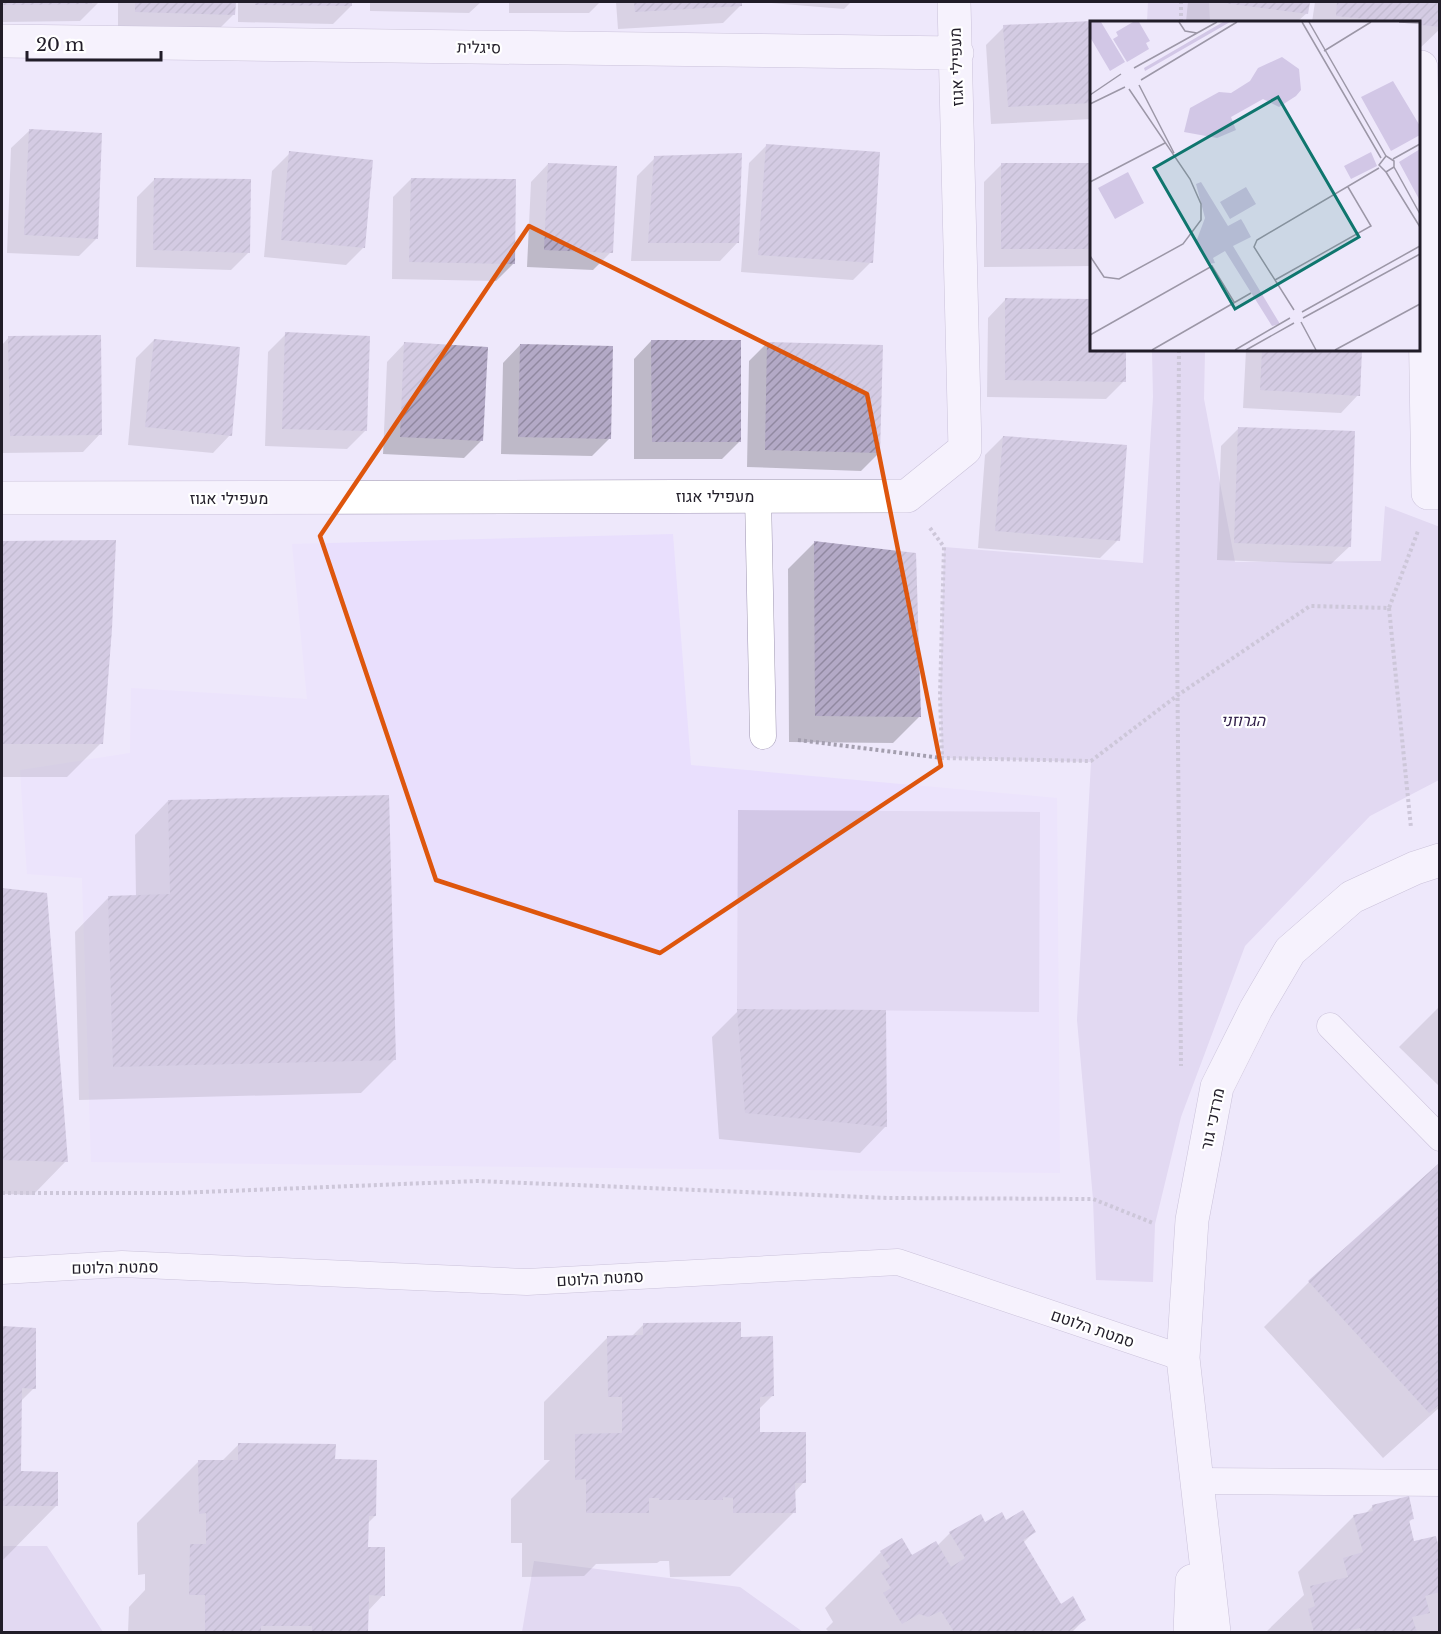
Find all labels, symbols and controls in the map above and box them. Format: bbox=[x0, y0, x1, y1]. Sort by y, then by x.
inset map bbox=[1090, 21, 1420, 351]
scale bar bbox=[27, 24, 160, 62]
street label: מעפילי אגוז bbox=[945, 27, 967, 107]
text: 20 m bbox=[36, 34, 84, 56]
street label: סיגלית bbox=[457, 37, 501, 57]
street label: מעפילי אגוז bbox=[676, 486, 754, 506]
street label: מעפילי אגוז bbox=[190, 488, 268, 508]
park label: הגרוזני bbox=[1221, 710, 1267, 730]
street label: מרדכי גור bbox=[1196, 1086, 1228, 1152]
street label: סמטת הלוטם bbox=[71, 1256, 159, 1278]
street label: סמטת הלוטם bbox=[556, 1266, 644, 1290]
street label: סמטת הלוטם bbox=[1049, 1304, 1137, 1352]

